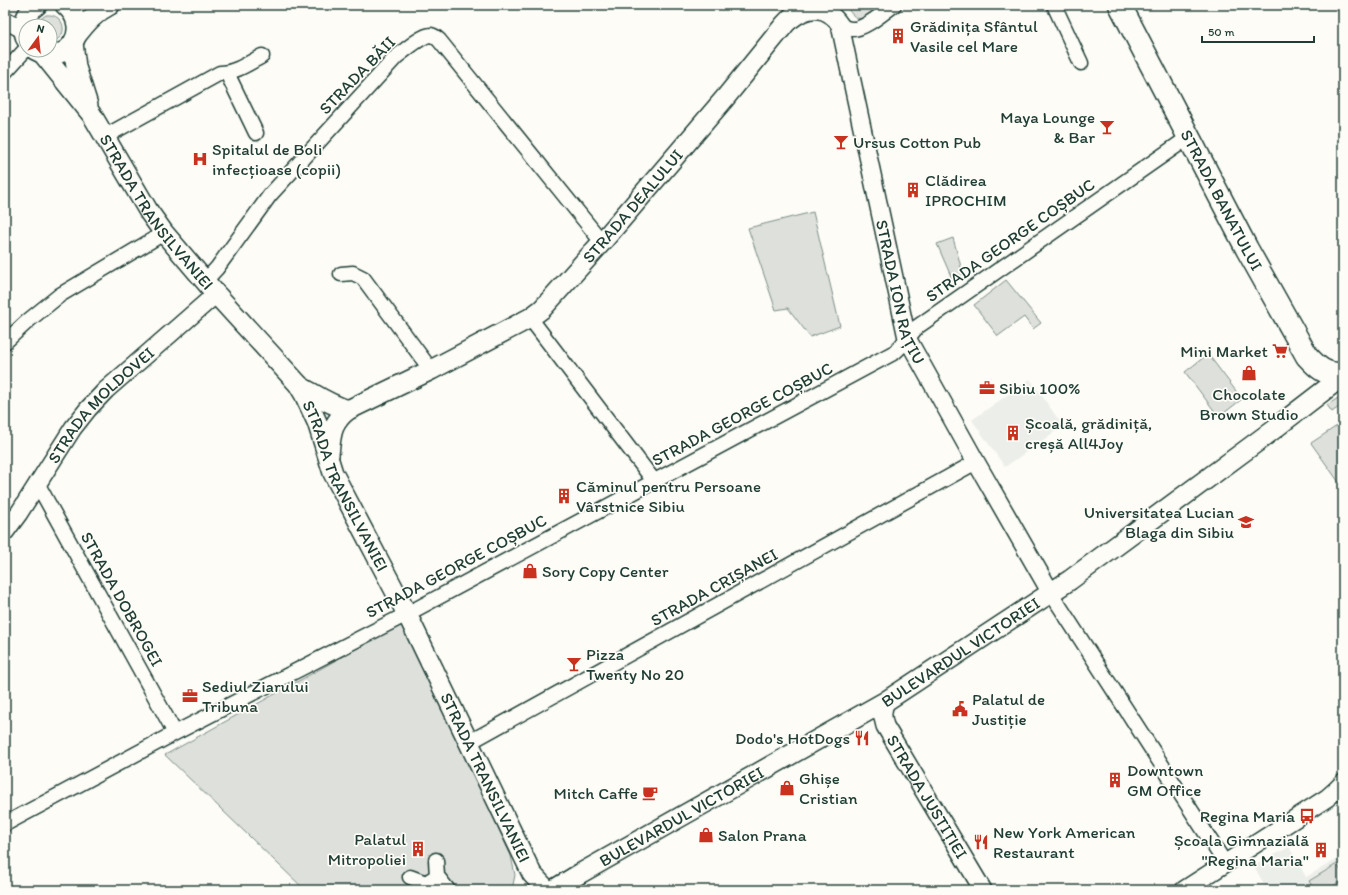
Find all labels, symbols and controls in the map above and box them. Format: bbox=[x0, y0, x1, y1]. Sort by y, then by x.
place label: Grădinița Sfântul Vasile cel Mare bbox=[910, 16, 1038, 56]
north arrow bbox=[18, 18, 58, 58]
scale bar bbox=[1202, 18, 1314, 44]
text: N bbox=[35, 22, 46, 36]
text: 50 m bbox=[1208, 25, 1234, 39]
building icon: Grădinița Sfântul Vasile cel Mare bbox=[889, 27, 907, 45]
street label: STRADA BĂII bbox=[315, 32, 399, 118]
place label: Maya Lounge & Bar bbox=[1000, 107, 1095, 147]
bar icon: Maya Lounge & Bar bbox=[1098, 118, 1116, 136]
street label: STRADA BANATULUI bbox=[1177, 126, 1267, 274]
street label: STRADA TRANSILVANIEI bbox=[95, 130, 218, 294]
place label: Ursus Cotton Pub bbox=[853, 132, 981, 152]
bar icon: Ursus Cotton Pub bbox=[832, 133, 850, 151]
place label: Spitalul de Boli infecțioase (copii) bbox=[212, 139, 341, 179]
street label: STRADA DEALULUI bbox=[578, 145, 687, 267]
hospital icon: Spitalul de Boli infecțioase (copii) bbox=[191, 150, 209, 168]
place label: Clădirea IPROCHIM bbox=[925, 170, 1007, 210]
street label: STRADA GEORGE COȘBUC bbox=[922, 174, 1098, 306]
building icon: Clădirea IPROCHIM bbox=[904, 181, 922, 199]
street label: STRADA ION RAȚIU bbox=[872, 218, 929, 368]
place label: Mini Market bbox=[1180, 341, 1268, 361]
supermarket icon: Mini Market bbox=[1271, 342, 1289, 360]
street label: STRADA MOLDOVEI bbox=[43, 343, 158, 467]
street label: STRADA GEORGE COȘBUC bbox=[648, 358, 836, 470]
shop icon: Chocolate Brown Studio bbox=[1240, 364, 1258, 382]
place label: Sibiu 100% bbox=[999, 378, 1080, 398]
office icon: Sibiu 100% bbox=[978, 379, 996, 397]
place label: Chocolate Brown Studio bbox=[1200, 384, 1298, 424]
street label: STRADA TRANSILVANIEI bbox=[298, 397, 393, 575]
place label: Școală, grădiniță, creșă All4Joy bbox=[1025, 413, 1152, 453]
building icon: Școală, grădiniță, creșă All4Joy bbox=[1004, 424, 1022, 442]
place label: Căminul pentru Persoane Vârstnice Sibiu bbox=[576, 476, 761, 516]
building icon: Căminul pentru Persoane Vârstnice Sibiu bbox=[555, 487, 573, 505]
place label: Universitatea Lucian Blaga din Sibiu bbox=[1084, 502, 1235, 542]
street label: STRADA GEORGE COȘBUC bbox=[362, 510, 550, 622]
school or university icon: Universitatea Lucian Blaga din Sibiu bbox=[1237, 513, 1255, 531]
street label: STRADA DOBROGEI bbox=[77, 528, 167, 670]
street label: STRADA CRIȘANEI bbox=[647, 544, 781, 630]
place label: Sory Copy Center bbox=[542, 561, 669, 581]
shop icon: Sory Copy Center bbox=[521, 562, 539, 580]
street label: BULEVARDUL VICTORIEI bbox=[877, 593, 1044, 711]
place label: Pizza Twenty No 20 bbox=[586, 644, 684, 684]
bar icon: Pizza Twenty No 20 bbox=[565, 655, 583, 673]
place label: Sediul Ziarului Tribuna bbox=[202, 676, 309, 716]
office icon: Sediul Ziarului Tribuna bbox=[181, 687, 199, 705]
street label: STRADA TRANSILVANIEI bbox=[436, 689, 535, 866]
place label: Palatul de Justiție bbox=[972, 689, 1045, 729]
public building icon: Palatul de Justiție bbox=[951, 700, 969, 718]
place label: Dodo's HotDogs bbox=[735, 728, 850, 748]
restaurant icon: Dodo's HotDogs bbox=[853, 729, 871, 747]
street label: STRADA JUSTIȚIEI bbox=[883, 731, 972, 862]
place label: Downtown GM Office bbox=[1127, 760, 1203, 800]
street label: BULEVARDUL VICTORIEI bbox=[596, 762, 767, 871]
place label: Ghișe Cristian bbox=[799, 768, 858, 808]
building icon: Downtown GM Office bbox=[1106, 771, 1124, 789]
shop icon: Ghișe Cristian bbox=[778, 779, 796, 797]
place label: Mitch Caffe bbox=[553, 783, 638, 803]
cafe icon: Mitch Caffe bbox=[641, 784, 659, 802]
place label: Regina Maria bbox=[1200, 806, 1295, 826]
bus stop icon: Regina Maria bbox=[1298, 807, 1316, 825]
place label: New York American Restaurant bbox=[993, 822, 1136, 862]
place label: Salon Prana bbox=[718, 825, 807, 845]
shop icon: Salon Prana bbox=[697, 826, 715, 844]
place label: Palatul Mitropoliei bbox=[328, 829, 406, 869]
place label: Școala Gimnazială "Regina Maria" bbox=[1174, 830, 1309, 870]
restaurant icon: New York American Restaurant bbox=[972, 833, 990, 851]
building icon: Palatul Mitropoliei bbox=[409, 840, 427, 858]
building icon: Școala Gimnazială "Regina Maria" bbox=[1312, 841, 1330, 859]

